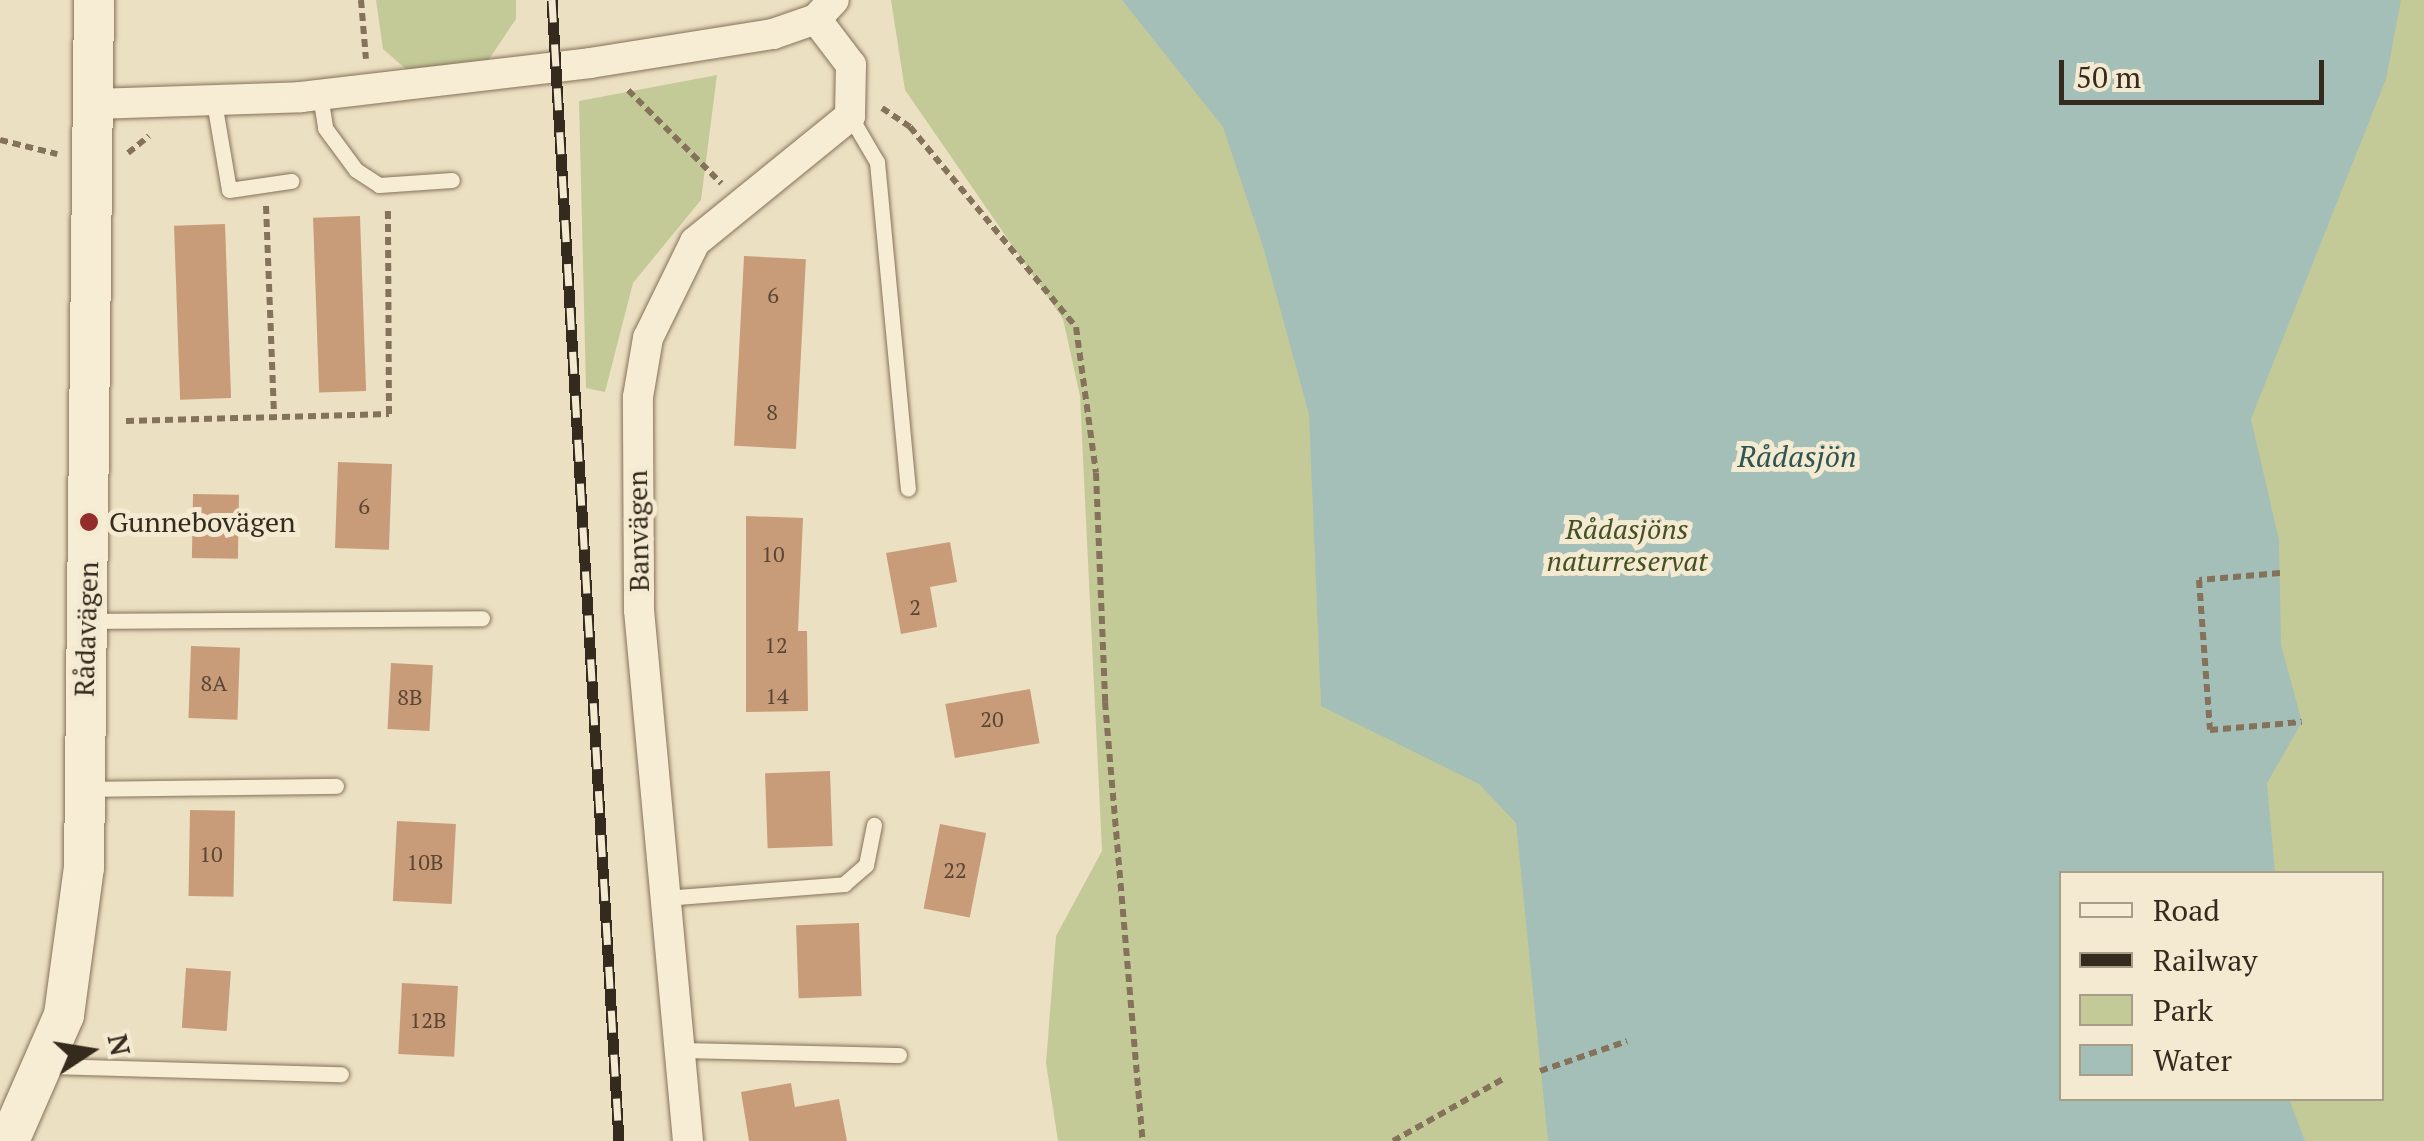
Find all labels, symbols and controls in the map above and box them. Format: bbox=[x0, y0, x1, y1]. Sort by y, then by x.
scale bar bbox=[2064, 40, 2329, 102]
text: 50 m bbox=[2076, 57, 2141, 97]
house number: 6 bbox=[767, 282, 779, 308]
house number: 8 bbox=[766, 399, 778, 425]
water label: Rådasjön bbox=[1737, 438, 1857, 474]
street label: Banvägen bbox=[620, 470, 656, 592]
house number: 6 bbox=[358, 493, 370, 519]
place label: Gunnebovägen bbox=[109, 505, 296, 539]
marker: Gunnebovägen bbox=[78, 511, 100, 533]
park label: Rådasjöns naturreservat bbox=[1546, 512, 1708, 578]
house number: 10 bbox=[761, 541, 785, 567]
street label: Rådavägen bbox=[67, 561, 105, 697]
house number: 2 bbox=[909, 594, 921, 620]
house number: 12 bbox=[764, 632, 788, 658]
house number: 8A bbox=[201, 670, 227, 696]
house number: 14 bbox=[765, 683, 789, 709]
house number: 8B bbox=[397, 684, 423, 710]
house number: 20 bbox=[980, 706, 1004, 732]
house number: 10 bbox=[199, 841, 223, 867]
house number: 10B bbox=[407, 849, 443, 875]
house number: 22 bbox=[943, 857, 967, 883]
legend bbox=[2059, 871, 2384, 1101]
text: Road bbox=[2153, 890, 2220, 930]
text: Railway bbox=[2153, 940, 2257, 980]
text: Park bbox=[2153, 990, 2213, 1030]
north arrow bbox=[40, 1001, 140, 1101]
house number: 12B bbox=[410, 1007, 446, 1033]
text: N bbox=[100, 1030, 140, 1059]
text: Water bbox=[2153, 1040, 2232, 1080]

